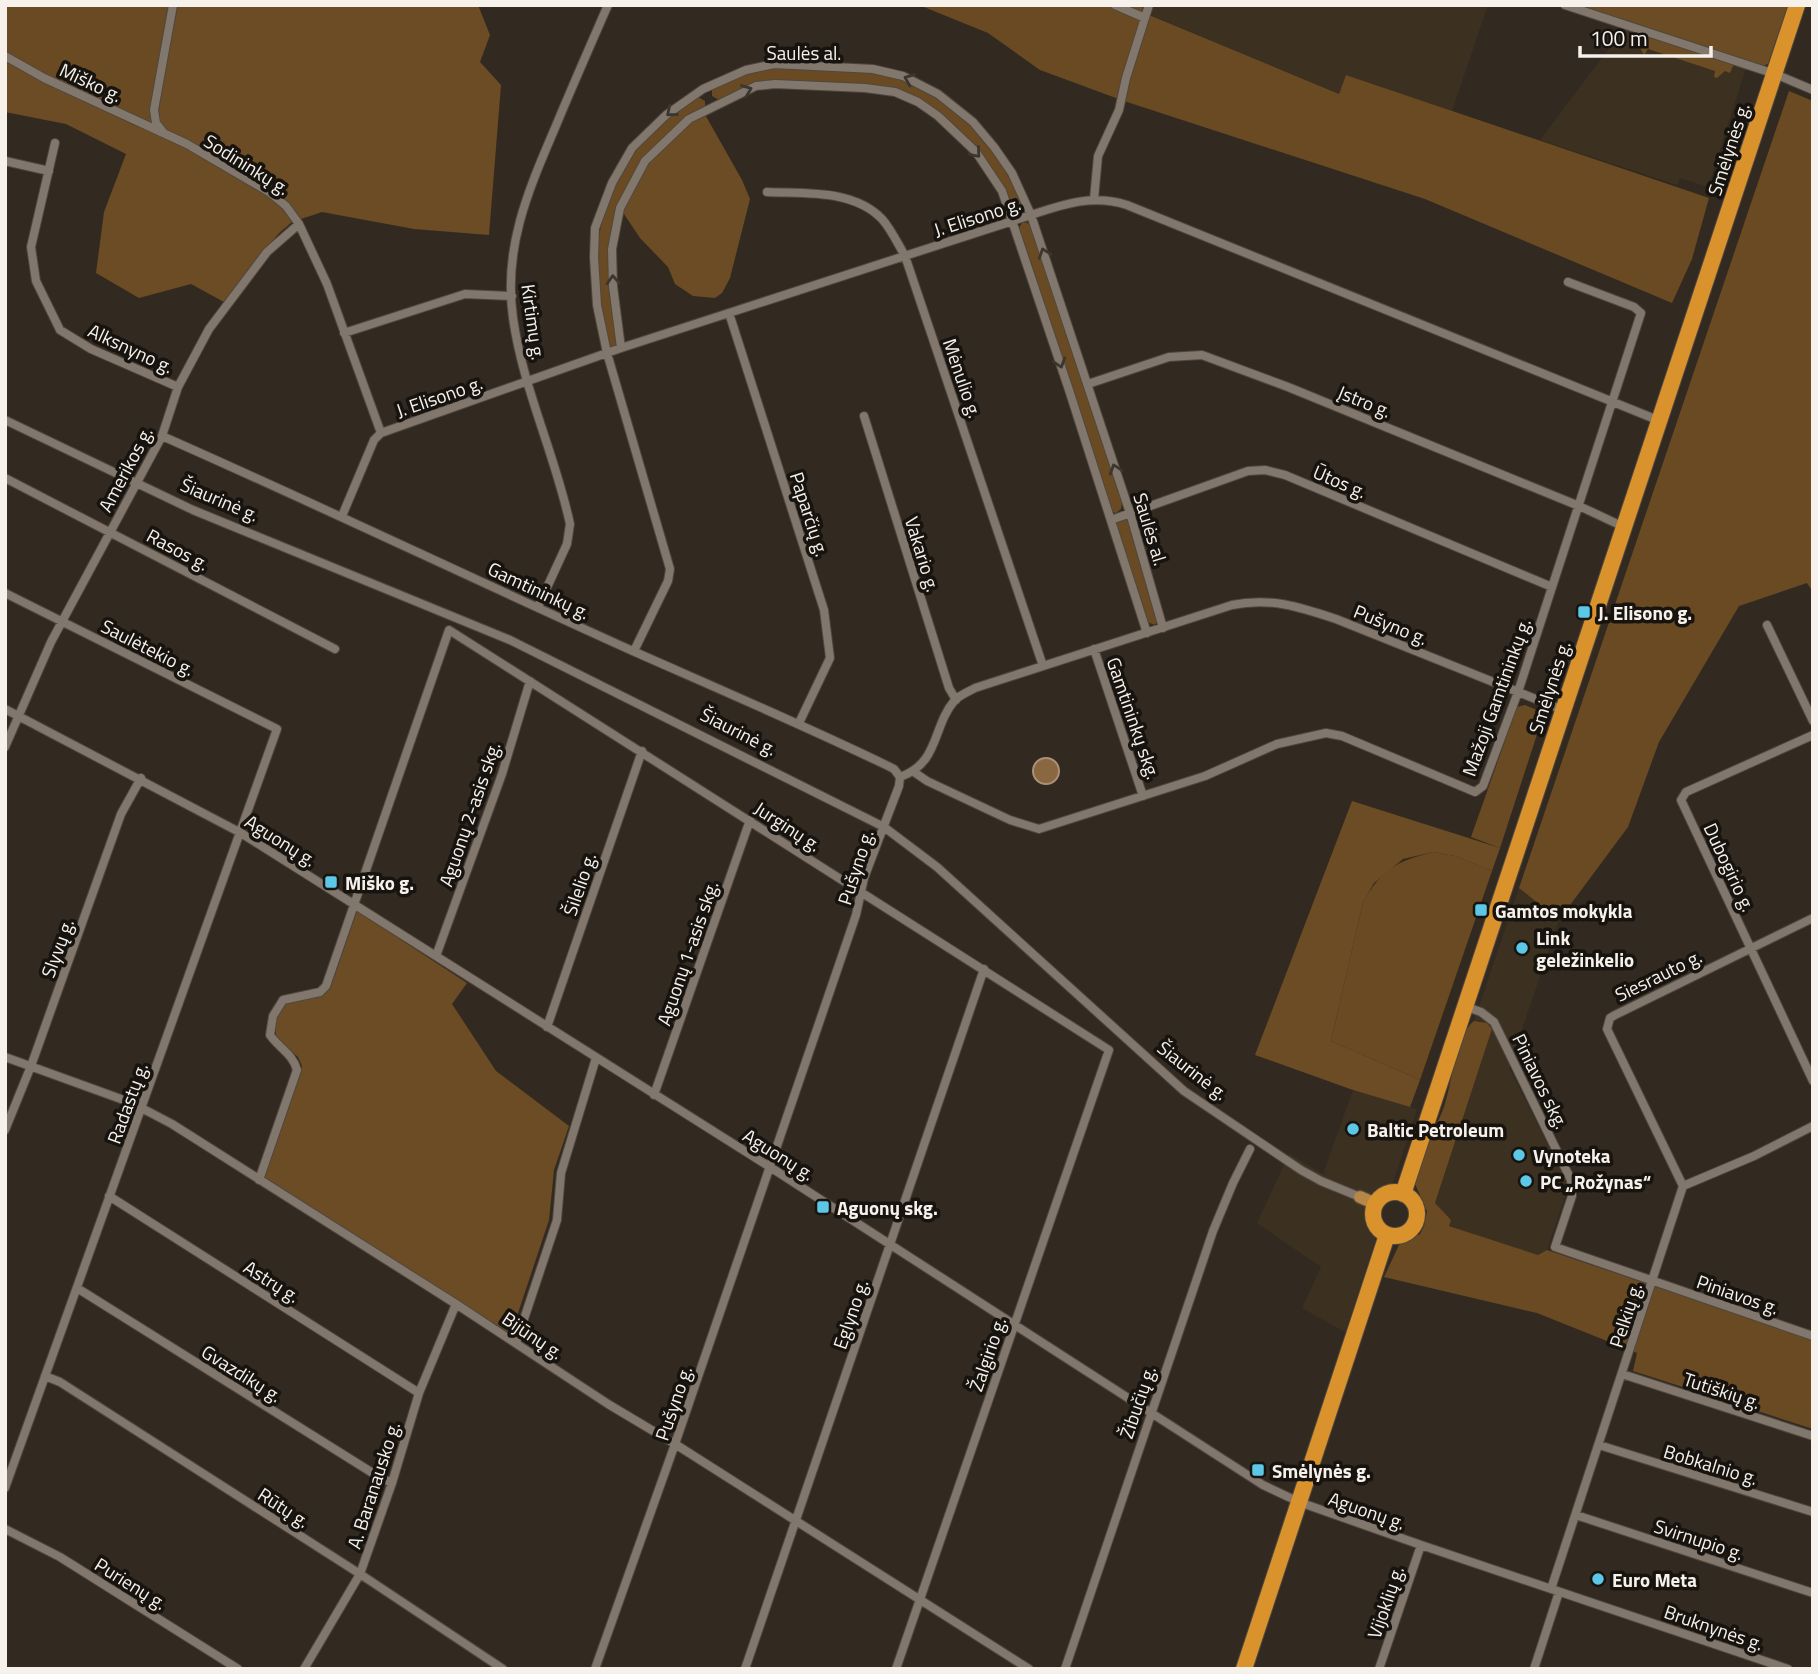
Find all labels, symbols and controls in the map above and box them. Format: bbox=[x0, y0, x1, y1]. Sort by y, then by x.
scale bar bbox=[1580, 14, 1711, 58]
text: 100 m bbox=[1590, 22, 1647, 54]
street label: Saulės al. bbox=[767, 38, 841, 67]
street label: Miško g. bbox=[55, 55, 127, 109]
one-way arrow bbox=[904, 74, 916, 88]
one-way arrow bbox=[741, 84, 753, 98]
street label: Smėlynės g. bbox=[1699, 99, 1757, 199]
one-way arrow bbox=[666, 103, 678, 116]
street label: Sodininkų g. bbox=[198, 126, 296, 202]
one-way arrow bbox=[968, 145, 980, 158]
street label: J. Elisono g. bbox=[930, 188, 1024, 244]
one-way arrow bbox=[1038, 247, 1052, 259]
one-way arrow bbox=[606, 274, 621, 285]
street label: Kirtimų g. bbox=[514, 282, 554, 362]
street label: Alksnyno g. bbox=[84, 316, 178, 380]
street label: Mėnulio g. bbox=[936, 334, 990, 422]
one-way arrow bbox=[1052, 357, 1067, 369]
street label: J. Elisono g. bbox=[392, 368, 486, 424]
street label: Įstro g. bbox=[1334, 377, 1396, 425]
street label: Amerikos g. bbox=[90, 421, 160, 517]
street label: Ūtos g. bbox=[1309, 457, 1371, 505]
one-way arrow bbox=[1109, 463, 1124, 475]
street label: Paparčių g. bbox=[783, 468, 837, 560]
street label: Šiaurinė g. bbox=[176, 470, 264, 528]
street label: Saulės al. bbox=[1126, 489, 1176, 569]
street label: Vakario g. bbox=[898, 513, 948, 595]
street label: Rasos g. bbox=[142, 520, 214, 578]
street label: Gamtininkų g. bbox=[483, 554, 595, 626]
street label: Pušyno g. bbox=[1350, 596, 1432, 652]
place label: J. Elisono g. bbox=[1598, 598, 1692, 627]
marker: J. Elisono g. bbox=[1576, 604, 1592, 620]
street label: Saulėtekio g. bbox=[96, 611, 200, 683]
street label: Mažoji Gamtininkų g. bbox=[1454, 614, 1538, 780]
street label: Smėlynės g. bbox=[1520, 637, 1578, 737]
street label: Gamtininkų skg. bbox=[1100, 653, 1168, 783]
street label: Šiaurinė g. bbox=[696, 699, 782, 763]
street label: Aguonų 2-asis skg. bbox=[431, 738, 507, 890]
street label: Jurginų g. bbox=[749, 794, 827, 858]
street label: Aguonų g. bbox=[240, 807, 322, 873]
street label: Dubogirio g. bbox=[1697, 818, 1763, 916]
street label: Pušyno g. bbox=[829, 826, 881, 908]
street label: Šilelio g. bbox=[555, 849, 603, 919]
place label: Miško g. bbox=[345, 868, 414, 897]
marker: Miško g. bbox=[323, 874, 339, 890]
street label: Aguonų 1-asis skg. bbox=[649, 877, 725, 1029]
place label: Gamtos mokykla bbox=[1495, 896, 1633, 925]
marker: Gamtos mokykla bbox=[1473, 902, 1489, 918]
street label: Slyvų g. bbox=[33, 914, 81, 982]
place label: Link geležinkelio bbox=[1536, 923, 1634, 974]
marker: Link geležinkelio bbox=[1514, 940, 1530, 956]
street label: Siesrauto g. bbox=[1609, 941, 1707, 1009]
street label: Piniavos skg. bbox=[1505, 1028, 1577, 1134]
street label: Šiaurinė g. bbox=[1152, 1033, 1234, 1107]
street label: Radastų g. bbox=[99, 1058, 155, 1148]
place label: Baltic Petroleum bbox=[1367, 1115, 1504, 1144]
street label: Aguonų g. bbox=[738, 1121, 820, 1187]
marker: Baltic Petroleum bbox=[1345, 1121, 1361, 1137]
place label: Vynoteka bbox=[1533, 1141, 1611, 1170]
marker: Vynoteka bbox=[1511, 1147, 1527, 1163]
place label: PC „Rožynas“ bbox=[1540, 1167, 1651, 1196]
marker: PC „Rožynas“ bbox=[1518, 1173, 1534, 1189]
place label: Aguonų skg. bbox=[837, 1193, 938, 1222]
marker: Aguonų skg. bbox=[815, 1199, 831, 1215]
street label: Astrų g. bbox=[238, 1252, 306, 1310]
street label: Piniavos g. bbox=[1693, 1266, 1783, 1322]
street label: Eglyno g. bbox=[825, 1275, 875, 1353]
street label: Pelkių g. bbox=[1601, 1279, 1649, 1351]
street label: Bijūnų g. bbox=[497, 1304, 569, 1366]
street label: Žalgirio g. bbox=[961, 1313, 1013, 1395]
street label: Gvazdikų g. bbox=[196, 1337, 288, 1409]
street label: Pušyno g. bbox=[647, 1362, 699, 1444]
street label: Žibučių g. bbox=[1111, 1362, 1163, 1442]
street label: Tutiškių g. bbox=[1680, 1364, 1764, 1416]
street label: A. Baranausko g. bbox=[339, 1418, 407, 1552]
street label: Bobkalnio g. bbox=[1660, 1436, 1762, 1492]
place label: Smėlynės g. bbox=[1272, 1456, 1371, 1485]
marker: Smėlynės g. bbox=[1250, 1462, 1266, 1478]
street label: Rūtų g. bbox=[252, 1479, 316, 1535]
street label: Aguonų g. bbox=[1325, 1483, 1409, 1537]
street label: Svirnupio g. bbox=[1651, 1511, 1747, 1567]
street label: Purienų g. bbox=[89, 1549, 173, 1617]
street label: Vijoklių g. bbox=[1359, 1562, 1411, 1642]
place label: Euro Meta bbox=[1612, 1565, 1697, 1594]
marker: Euro Meta bbox=[1590, 1571, 1606, 1587]
street label: Bruknynės g. bbox=[1660, 1596, 1768, 1658]

